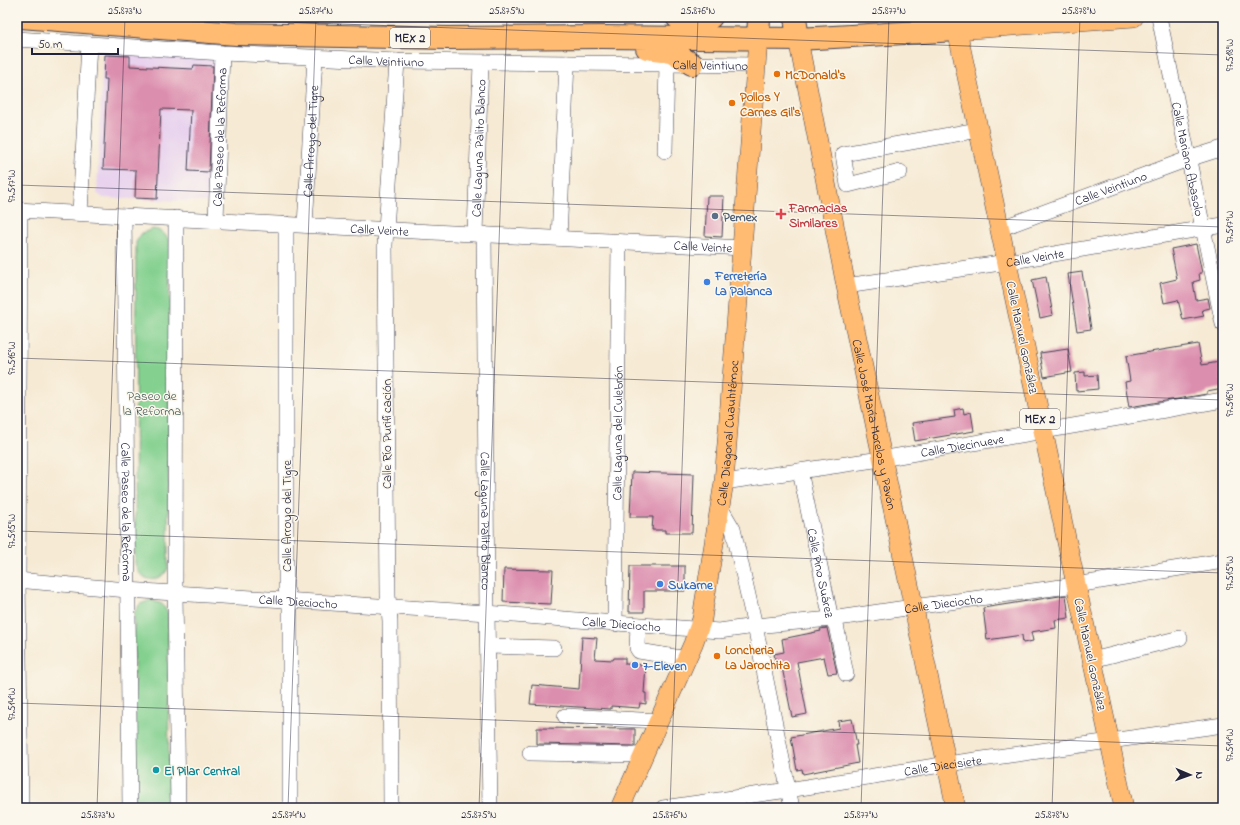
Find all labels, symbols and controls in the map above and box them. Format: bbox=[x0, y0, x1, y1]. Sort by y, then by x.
text: 25.873°N bbox=[108, 4, 142, 19]
text: 25.874°N bbox=[299, 4, 333, 19]
text: 25.875°N bbox=[489, 4, 525, 19]
text: 25.876°N bbox=[681, 4, 715, 19]
text: 25.877°N bbox=[872, 4, 906, 19]
text: 25.878°N bbox=[1062, 4, 1096, 19]
road number: MEX 2 bbox=[390, 28, 430, 48]
scale bar bbox=[32, 30, 118, 56]
text: 50 m bbox=[38, 36, 62, 54]
text: 97.518°W bbox=[1223, 39, 1238, 71]
street label: Calle Veintiuno bbox=[348, 51, 424, 72]
street label: Calle Veintiuno bbox=[672, 56, 748, 76]
place label: McDonald's bbox=[785, 66, 846, 85]
street label: Calle Paseo de la Reforma bbox=[208, 67, 232, 207]
marker: McDonald's bbox=[772, 69, 782, 79]
street label: Calle Laguna Palito Blanco bbox=[468, 78, 491, 218]
street label: Calle Arroyo del Tigre bbox=[299, 84, 325, 198]
place label: Pollos Y Carnes Gil's bbox=[740, 88, 801, 122]
marker: Pollos Y Carnes Gil's bbox=[727, 98, 737, 108]
street label: Calle Mariano Abasolo bbox=[1166, 100, 1208, 218]
street label: Calle Veintiuno bbox=[1072, 167, 1150, 211]
text: 97.517°W bbox=[5, 169, 20, 202]
place label: Farmacias Similares bbox=[788, 199, 848, 233]
place label: Pemex bbox=[723, 208, 757, 227]
marker: Farmacias Similares bbox=[776, 209, 786, 219]
text: 97.517°W bbox=[1223, 210, 1238, 243]
marker: Pemex bbox=[710, 211, 720, 221]
street label: Calle Veinte bbox=[350, 220, 409, 242]
street label: Calle Veinte bbox=[673, 236, 733, 258]
street label: Calle Veinte bbox=[1005, 244, 1066, 273]
place label: Ferretería La Palanca bbox=[714, 267, 772, 301]
marker: Ferretería La Palanca bbox=[702, 277, 712, 287]
street label: Calle Manuel González bbox=[1000, 279, 1043, 396]
street label: Calle José María Morelos y Pavón bbox=[846, 338, 901, 512]
text: 97.516°W bbox=[5, 341, 20, 374]
street label: Calle Diagonal Cuauhtémoc bbox=[712, 359, 744, 507]
street label: Calle Laguna del Culebrón bbox=[608, 366, 629, 500]
street label: Calle Río Purificación bbox=[378, 379, 397, 489]
text: 97.516°W bbox=[1223, 383, 1238, 416]
park label: Paseo de la Reforma bbox=[123, 387, 181, 421]
road number: MEX 2 bbox=[1020, 409, 1060, 429]
street label: Calle Diecinueve bbox=[919, 430, 1006, 463]
street label: Calle Paseo de la Reforma bbox=[115, 442, 136, 582]
street label: Calle Laguna Palito Blanco bbox=[474, 452, 495, 590]
street label: Calle Arroyo del Tigre bbox=[278, 460, 298, 572]
text: 97.515°W bbox=[5, 514, 20, 548]
street label: Calle Pino Suárez bbox=[801, 527, 839, 620]
text: 97.515°W bbox=[1223, 556, 1238, 590]
place label: Sukarne bbox=[668, 576, 714, 595]
marker: Sukarne bbox=[655, 579, 665, 589]
street label: Calle Dieciocho bbox=[258, 590, 338, 614]
street label: Calle Dieciocho bbox=[903, 590, 984, 619]
street label: Calle Manuel González bbox=[1068, 596, 1111, 713]
street label: Calle Dieciocho bbox=[581, 612, 662, 637]
place label: Loncheria La Jarochita bbox=[725, 641, 790, 675]
marker: Loncheria La Jarochita bbox=[712, 651, 722, 661]
place label: 7-Eleven bbox=[643, 657, 687, 676]
marker: 7-Eleven bbox=[630, 660, 640, 670]
text: 97.514°W bbox=[5, 687, 20, 720]
text: 97.514°W bbox=[1223, 728, 1238, 761]
street label: Calle Diecisiete bbox=[903, 751, 983, 782]
north arrow bbox=[1170, 755, 1210, 795]
place label: El Pilar Central bbox=[164, 762, 240, 781]
marker: El Pilar Central bbox=[151, 765, 161, 775]
text: N bbox=[1191, 771, 1207, 779]
text: 25.873°N bbox=[81, 808, 115, 823]
text: 25.874°N bbox=[272, 808, 306, 823]
text: 25.875°N bbox=[461, 808, 497, 823]
text: 25.876°N bbox=[653, 808, 687, 823]
text: 25.877°N bbox=[844, 808, 878, 823]
text: 25.878°N bbox=[1035, 808, 1069, 823]

